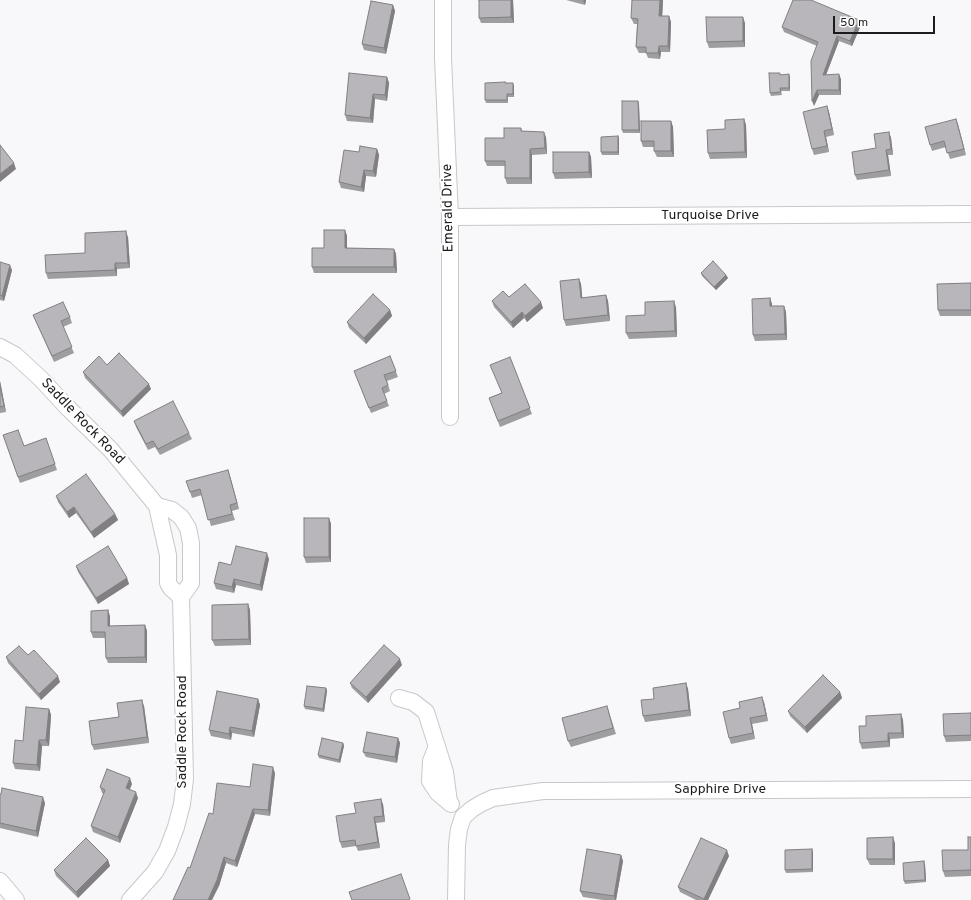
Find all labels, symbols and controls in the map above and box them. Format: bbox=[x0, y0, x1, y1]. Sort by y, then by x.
scale bar bbox=[835, 8, 937, 34]
text: 50 m bbox=[840, 15, 868, 31]
street label: Emerald Drive bbox=[440, 164, 458, 252]
street label: Turquoise Drive bbox=[661, 208, 759, 224]
street label: Saddle Rock Road bbox=[37, 375, 127, 469]
street label: Saddle Rock Road bbox=[175, 675, 191, 789]
street label: Sapphire Drive bbox=[674, 782, 766, 798]

